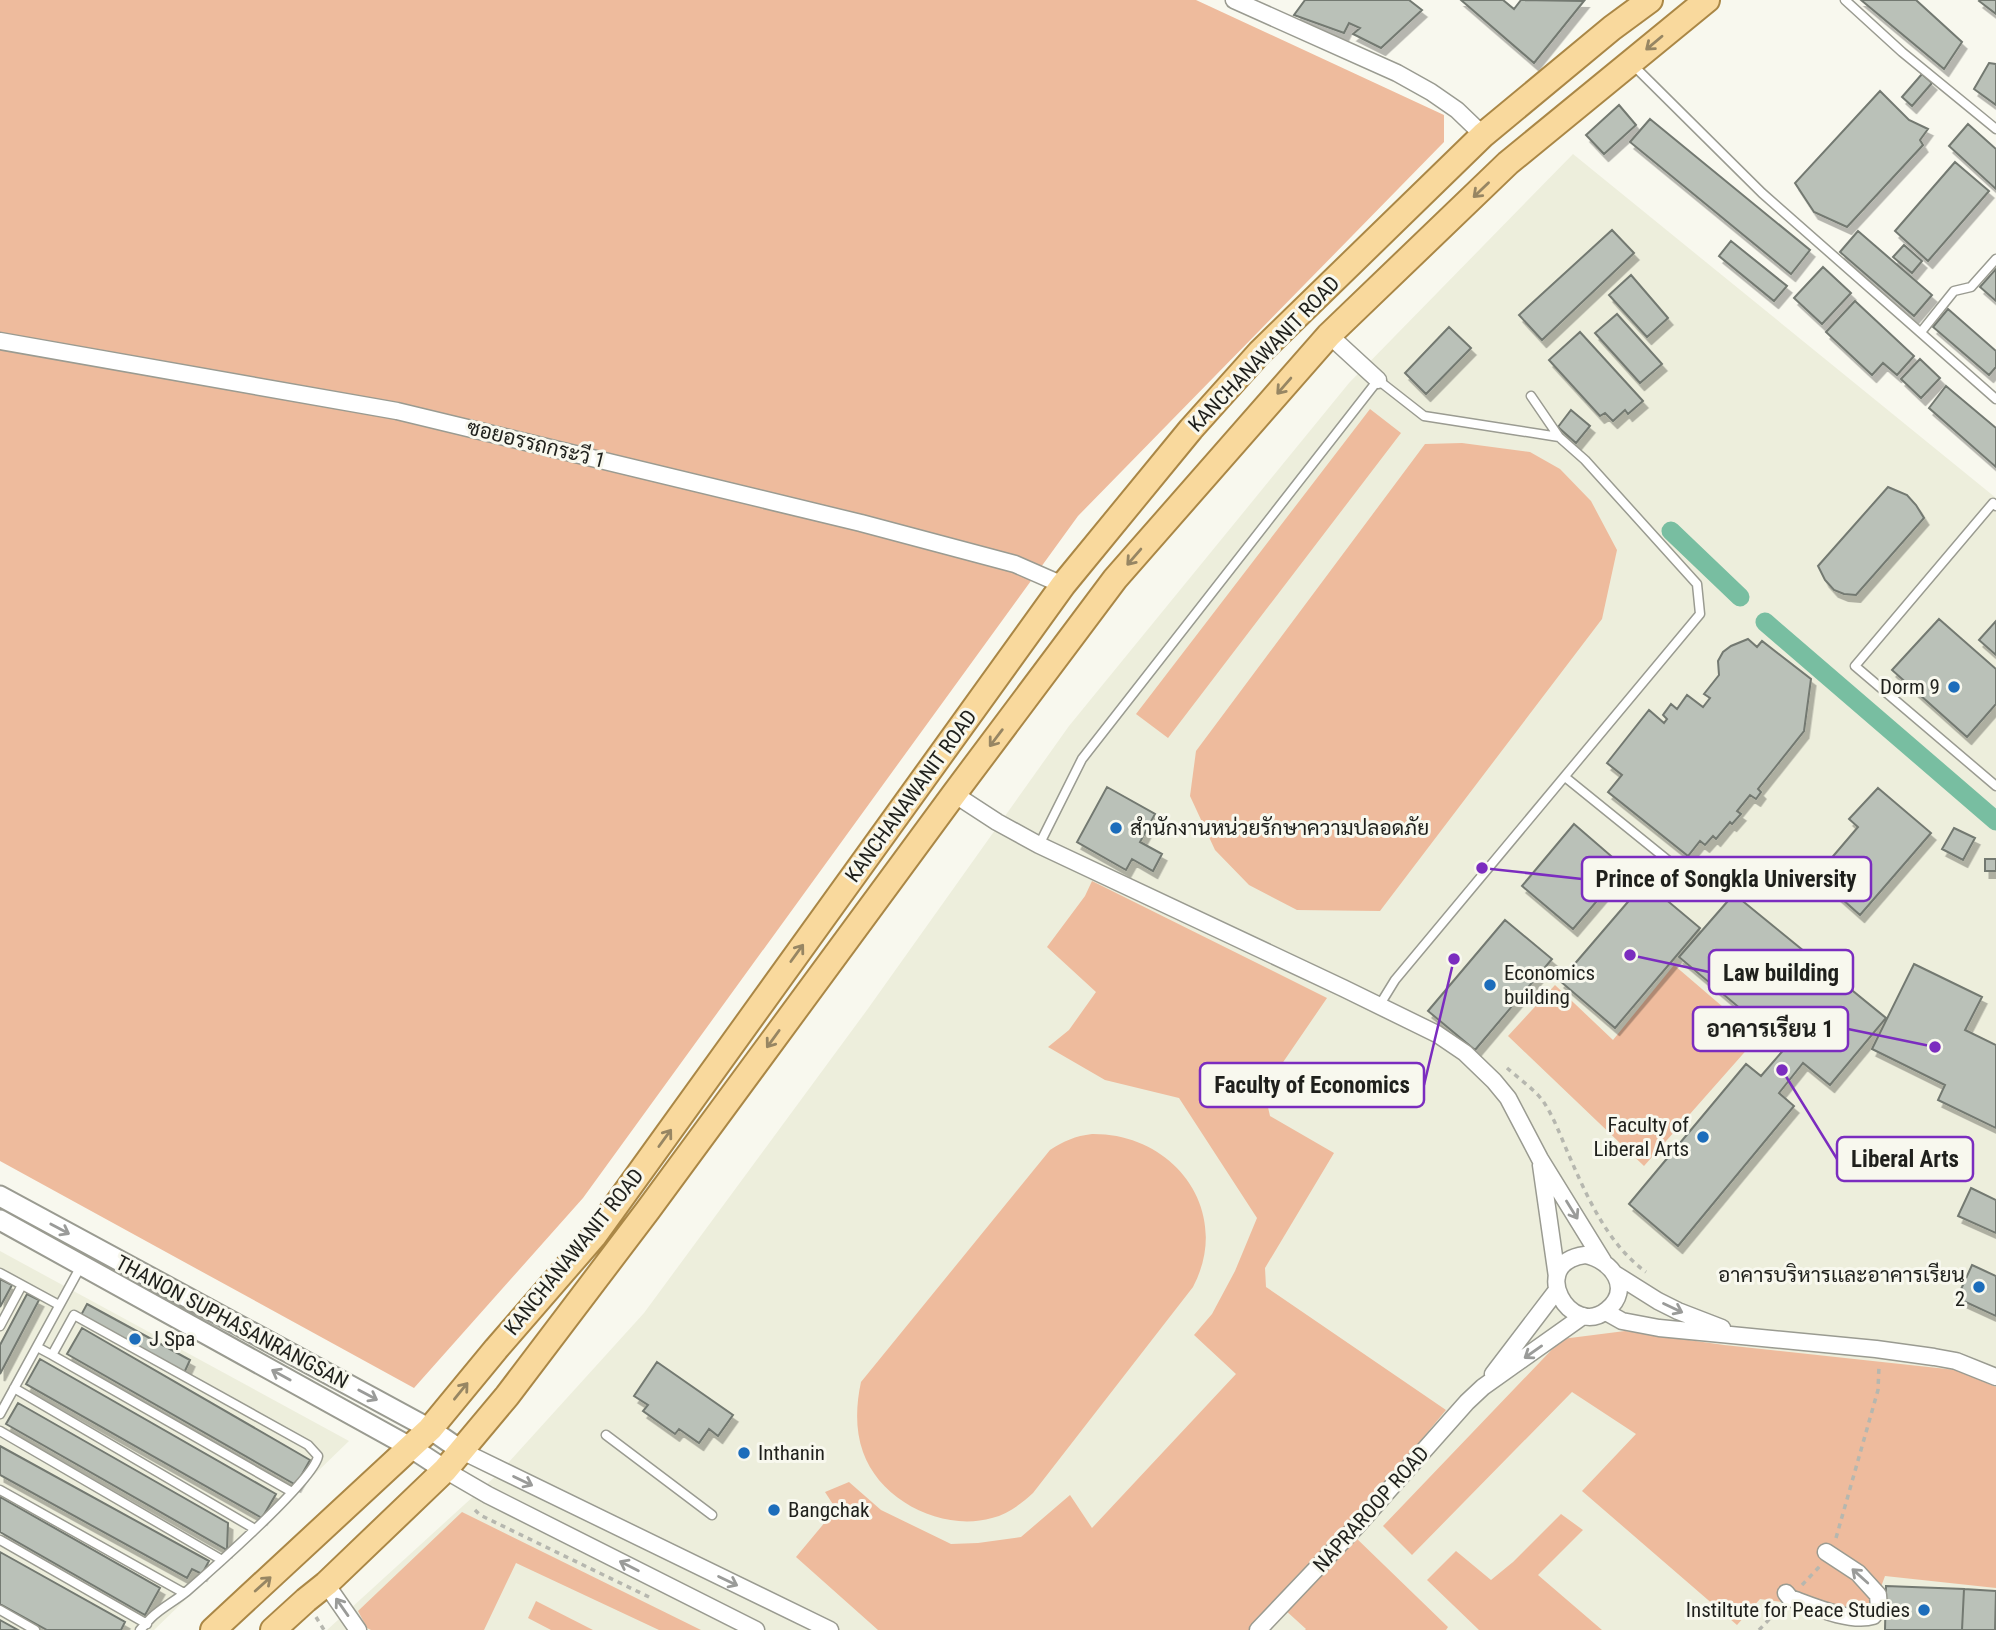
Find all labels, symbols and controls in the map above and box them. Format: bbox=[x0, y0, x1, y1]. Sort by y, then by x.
one-way arrow bbox=[1646, 35, 1664, 51]
one-way arrow bbox=[1472, 181, 1489, 198]
street label: KANCHANAWANIT ROAD bbox=[1183, 271, 1345, 437]
one-way arrow bbox=[1276, 377, 1292, 395]
street label: ซอยอรรถกระวี 1 bbox=[464, 414, 608, 473]
one-way arrow bbox=[1126, 548, 1142, 566]
place label: Dorm 9 bbox=[1880, 675, 1940, 699]
marker: Dorm 9 bbox=[1946, 679, 1962, 695]
street label: KANCHANAWANIT ROAD bbox=[840, 705, 982, 887]
one-way arrow bbox=[988, 728, 1003, 747]
place label: สำนักงานหน่วยรักษาความปลอดภัย bbox=[1130, 816, 1429, 840]
marker: สำนักงานหน่วยรักษาความปลอดภัย bbox=[1108, 820, 1124, 836]
callout: Prince of Songkla University bbox=[1582, 857, 1871, 901]
text: Prince of Songkla University bbox=[1595, 866, 1857, 893]
one-way arrow bbox=[790, 944, 805, 963]
callout: Law building bbox=[1709, 950, 1853, 994]
text: Law building bbox=[1723, 960, 1839, 987]
place label: Economics building bbox=[1504, 961, 1595, 1009]
marker: Economics building bbox=[1482, 977, 1498, 993]
callout: อาคารเรียน 1 bbox=[1693, 1007, 1848, 1051]
text: อาคารเรียน 1 bbox=[1706, 1014, 1834, 1043]
one-way arrow bbox=[766, 1029, 781, 1048]
callout: Faculty of Economics bbox=[1200, 1063, 1424, 1107]
text: Faculty of Economics bbox=[1214, 1072, 1410, 1099]
place label: Faculty of Liberal Arts bbox=[1593, 1113, 1689, 1161]
one-way arrow bbox=[657, 1129, 672, 1148]
marker: Faculty of Liberal Arts bbox=[1695, 1129, 1711, 1145]
callout: Liberal Arts bbox=[1837, 1137, 1973, 1181]
text: Liberal Arts bbox=[1851, 1146, 1959, 1173]
street label: KANCHANAWANIT ROAD bbox=[500, 1164, 648, 1340]
one-way arrow bbox=[1565, 1199, 1579, 1219]
one-way arrow bbox=[49, 1223, 70, 1236]
street label: THANON SUPHASANRANGSAN bbox=[112, 1250, 352, 1394]
place label: อาคารบริหารเเละอาคารเรียน 2 bbox=[1718, 1262, 1965, 1311]
marker: อาคารบริหารเเละอาคารเรียน 2 bbox=[1971, 1279, 1987, 1295]
one-way arrow bbox=[1662, 1302, 1683, 1316]
place label: J Spa bbox=[149, 1327, 195, 1351]
marker: J Spa bbox=[127, 1331, 143, 1347]
one-way arrow bbox=[1524, 1345, 1543, 1359]
one-way arrow bbox=[271, 1368, 291, 1382]
one-way arrow bbox=[453, 1383, 469, 1401]
one-way arrow bbox=[357, 1389, 378, 1402]
place label: Inthanin bbox=[758, 1441, 825, 1465]
street label: NAPRAROOP ROAD bbox=[1308, 1441, 1434, 1577]
marker: Inthanin bbox=[736, 1445, 752, 1461]
one-way arrow bbox=[512, 1475, 533, 1489]
place label: Bangchak bbox=[788, 1498, 870, 1522]
marker: Bangchak bbox=[766, 1502, 782, 1518]
one-way arrow bbox=[619, 1559, 640, 1573]
one-way arrow bbox=[1852, 1568, 1870, 1584]
one-way arrow bbox=[717, 1574, 738, 1588]
one-way arrow bbox=[254, 1576, 272, 1592]
one-way arrow bbox=[335, 1598, 349, 1617]
place label: Instiltute for Peace Studies bbox=[1686, 1598, 1910, 1622]
marker: Instiltute for Peace Studies bbox=[1916, 1602, 1932, 1618]

